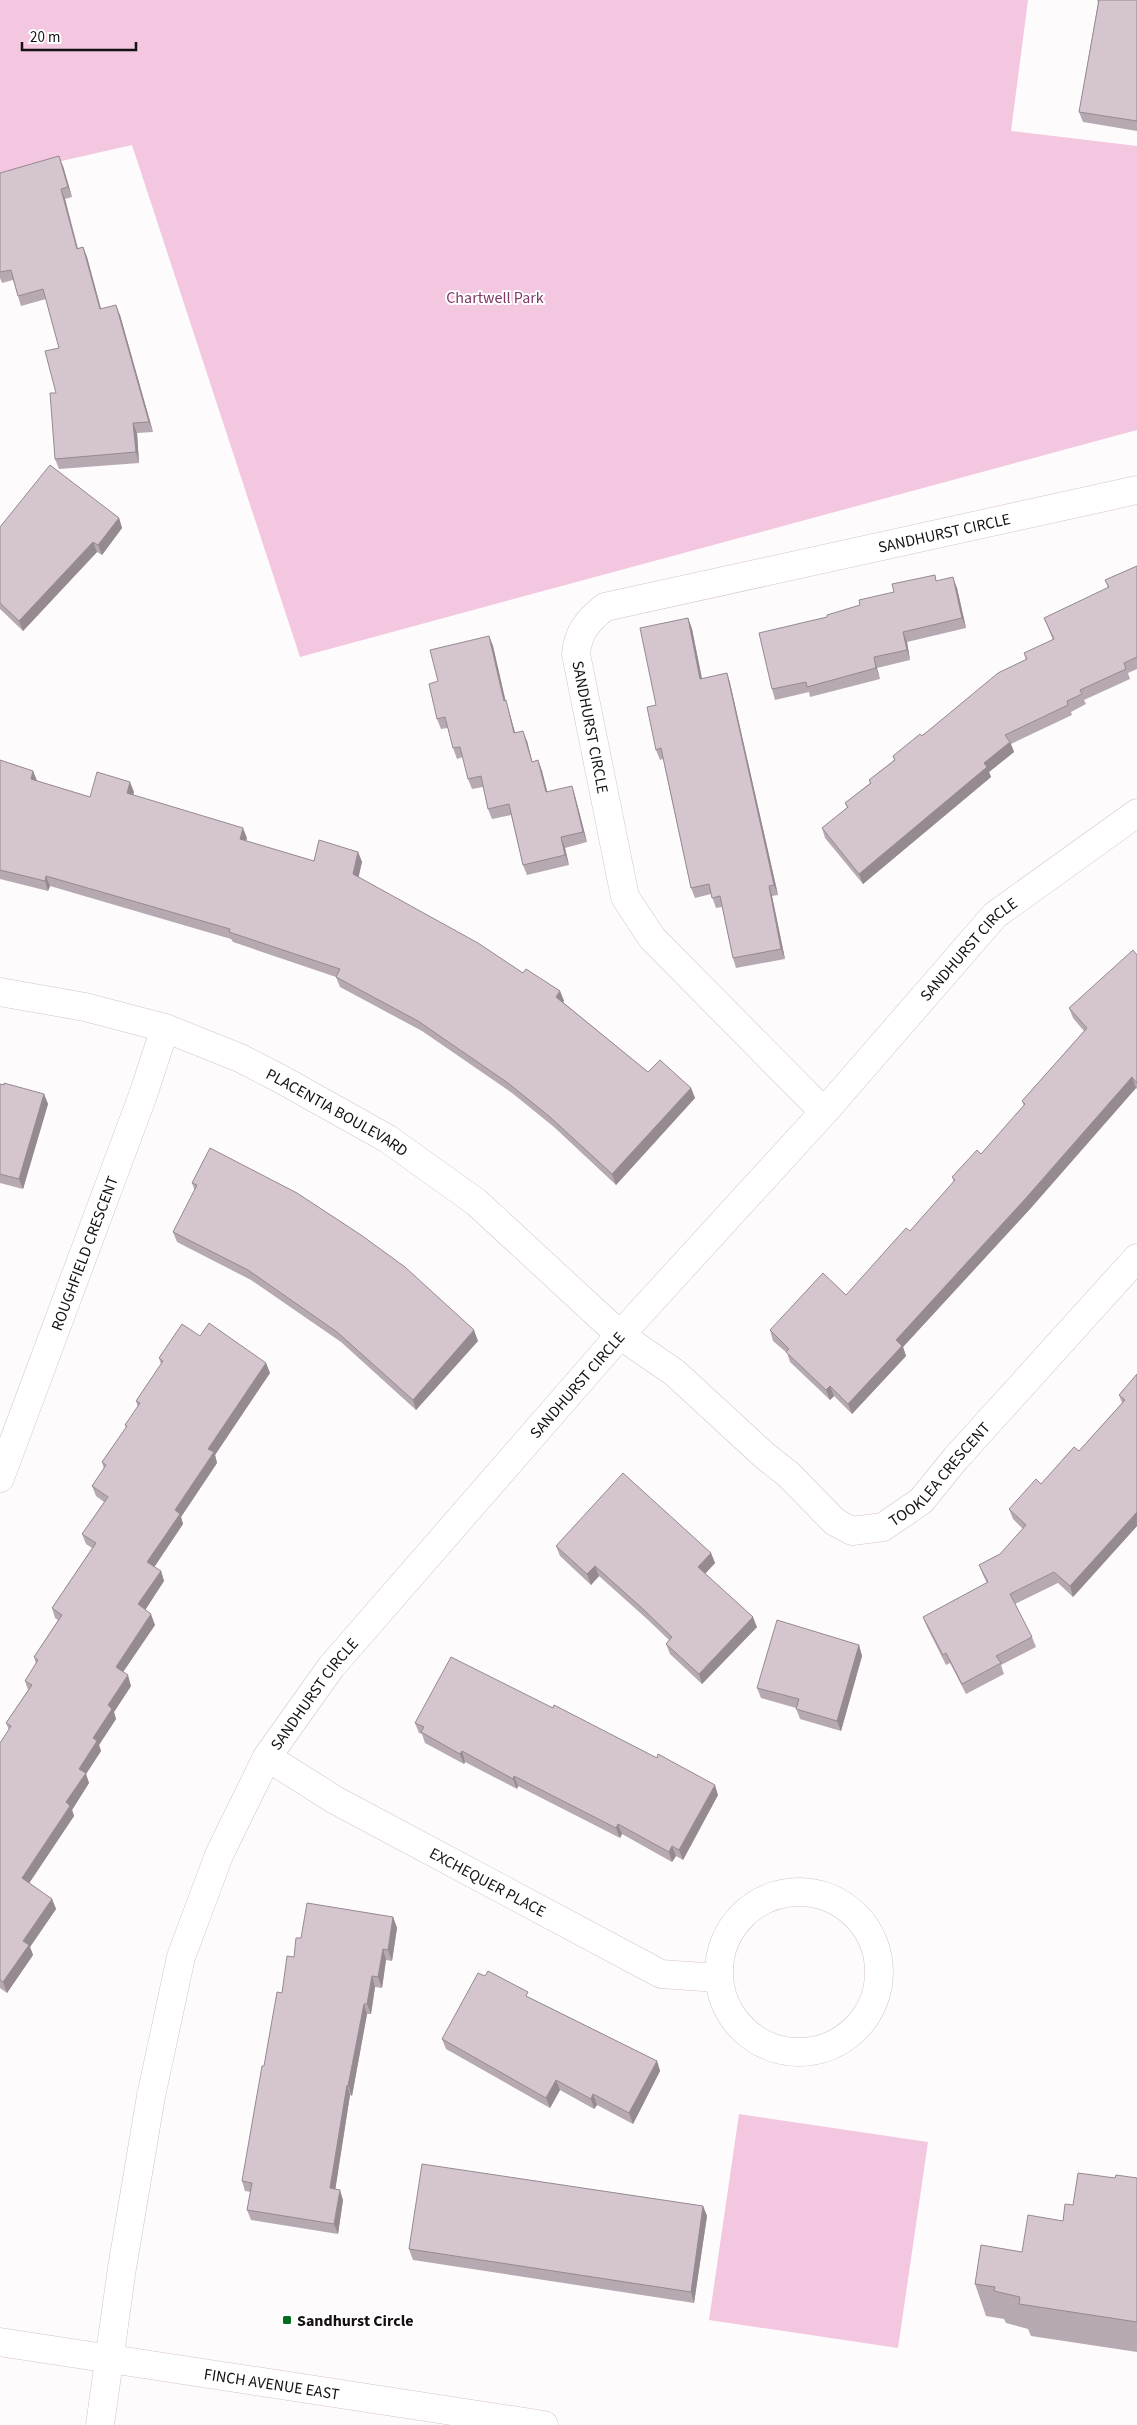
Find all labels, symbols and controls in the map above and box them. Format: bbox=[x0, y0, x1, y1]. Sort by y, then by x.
scale bar bbox=[22, 20, 136, 52]
text: 20 m bbox=[30, 27, 60, 48]
park label: Chartwell Park bbox=[446, 287, 544, 309]
street label: SANDHURST CIRCLE bbox=[876, 508, 1013, 559]
street label: SANDHURST CIRCLE bbox=[566, 659, 614, 795]
street label: SANDHURST CIRCLE bbox=[915, 893, 1022, 1006]
street label: PLACENTIA BOULEVARD bbox=[262, 1063, 412, 1162]
street label: ROUGHFIELD CRESCENT bbox=[46, 1173, 124, 1334]
street label: SANDHURST CIRCLE bbox=[525, 1327, 630, 1443]
street label: TOOKLEA CRESCENT bbox=[884, 1417, 996, 1532]
street label: SANDHURST CIRCLE bbox=[265, 1633, 364, 1755]
street label: EXCHEQUER PLACE bbox=[426, 1843, 550, 1923]
place label: Sandhurst Circle bbox=[297, 2310, 414, 2332]
marker: Sandhurst Circle bbox=[281, 2314, 293, 2326]
street label: FINCH AVENUE EAST bbox=[202, 2363, 341, 2406]

